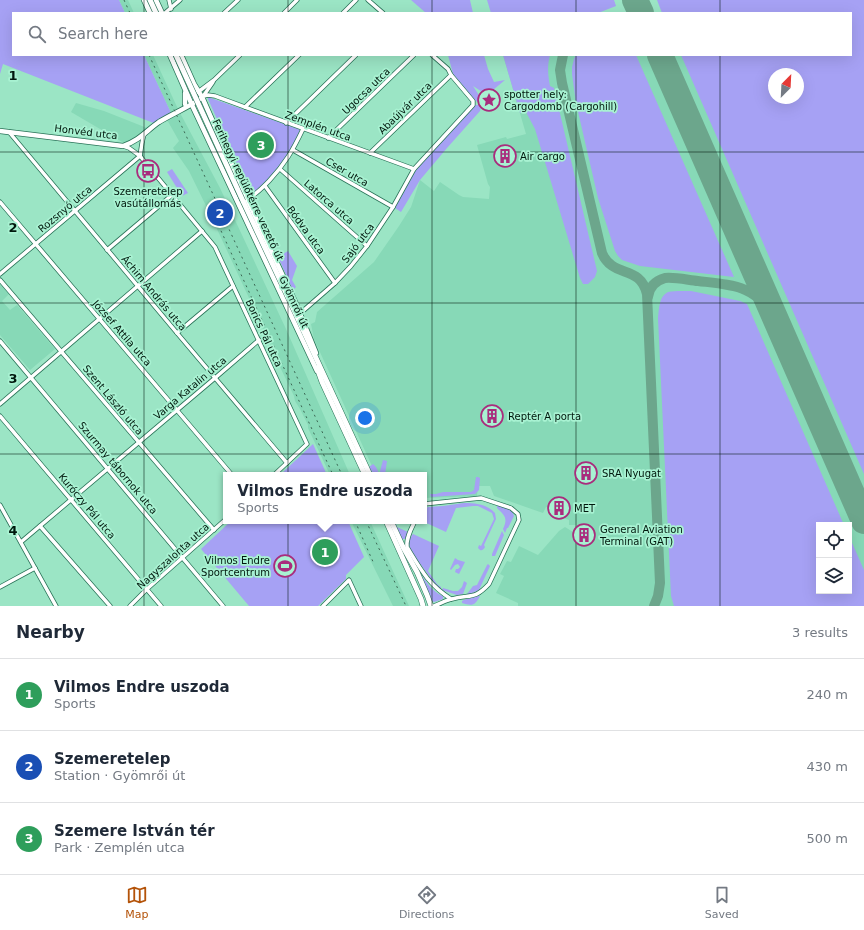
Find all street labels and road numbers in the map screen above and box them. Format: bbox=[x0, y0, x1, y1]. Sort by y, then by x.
street label: Ugocsa utca bbox=[340, 66, 392, 116]
street label: Abaújvár utca bbox=[376, 80, 434, 136]
street label: Zemplén utca bbox=[283, 109, 353, 143]
street label: Ferihegyi repülőtérre vezető út bbox=[210, 118, 286, 263]
street label: Honvéd utca bbox=[54, 123, 118, 141]
street label: Cser utca bbox=[324, 155, 370, 189]
street label: Latorca utca bbox=[302, 177, 356, 227]
street label: Rozsnyó utca bbox=[36, 183, 94, 235]
street label: Bódva utca bbox=[285, 204, 327, 256]
street label: Sajó utca bbox=[340, 221, 376, 265]
street label: Áchim András utca bbox=[119, 253, 189, 333]
street label: Gyömrői út bbox=[277, 274, 311, 330]
street label: József Attila utca bbox=[90, 297, 154, 368]
street label: Borics Pál utca bbox=[244, 297, 284, 369]
street label: Varga Katalin utca bbox=[151, 354, 229, 422]
street label: Szent László utca bbox=[81, 363, 145, 437]
street label: Szurmay tábornok utca bbox=[76, 420, 160, 516]
street label: Kuróczy Pál utca bbox=[56, 471, 118, 541]
street label: Nagyszalonta utca bbox=[135, 521, 211, 591]

